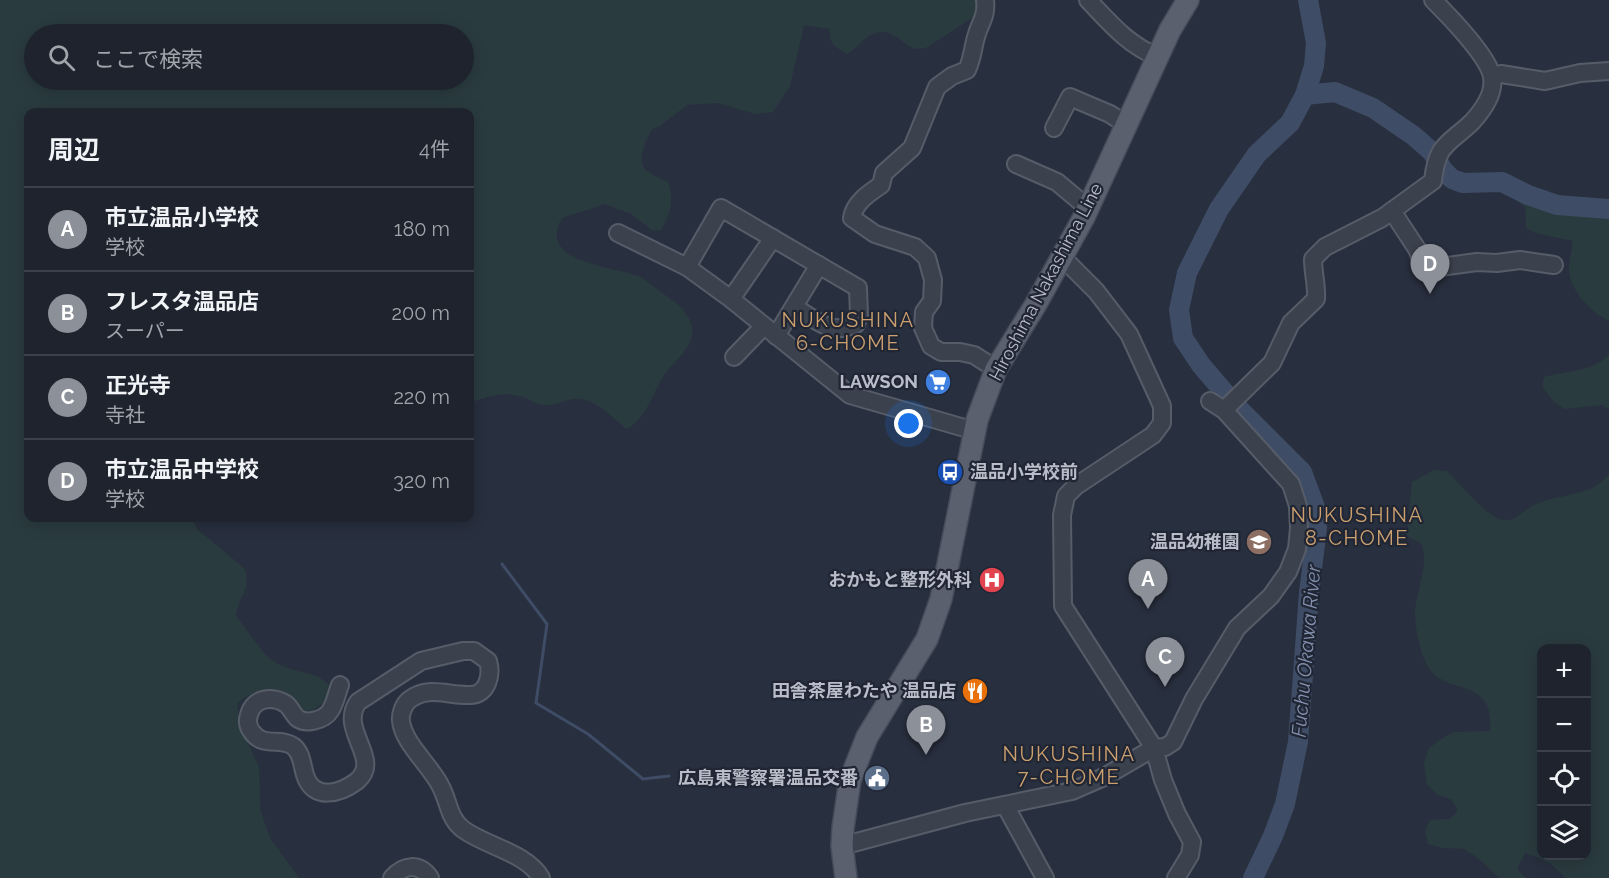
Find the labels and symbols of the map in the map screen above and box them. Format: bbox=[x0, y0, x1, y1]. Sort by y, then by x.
street label: Hiroshima Nakashima Line bbox=[985, 179, 1107, 384]
pin: D bbox=[1410, 244, 1450, 294]
district label: NUKUSHINA 6-CHOME bbox=[782, 308, 914, 355]
supermarket icon: LAWSON bbox=[923, 367, 953, 397]
place label: LAWSON bbox=[839, 371, 918, 392]
your location bbox=[894, 409, 923, 438]
bus stop icon: 温品小学校前 bbox=[935, 457, 965, 487]
place label: 温品小学校前 bbox=[970, 461, 1078, 482]
district label: NUKUSHINA 8-CHOME bbox=[1291, 503, 1423, 550]
school or university icon: 温品幼稚園 bbox=[1244, 527, 1274, 557]
place label: 温品幼稚園 bbox=[1150, 531, 1240, 552]
pin: A bbox=[1128, 560, 1168, 609]
water label: Fuchu Okawa River bbox=[1287, 563, 1326, 738]
hospital icon: おかもと整形外科 bbox=[977, 565, 1007, 595]
place label: おかもと整形外科 bbox=[828, 569, 972, 590]
pin: C bbox=[1146, 638, 1184, 687]
restaurant icon: 田舎茶屋わたや 温品店 bbox=[960, 676, 990, 706]
place label: 田舎茶屋わたや 温品店 bbox=[772, 680, 956, 701]
pin: B bbox=[906, 706, 946, 755]
district label: NUKUSHINA 7-CHOME bbox=[1003, 742, 1135, 789]
public building icon: 広島東警察署温品交番 bbox=[862, 763, 892, 793]
place label: 広島東警察署温品交番 bbox=[678, 767, 858, 788]

